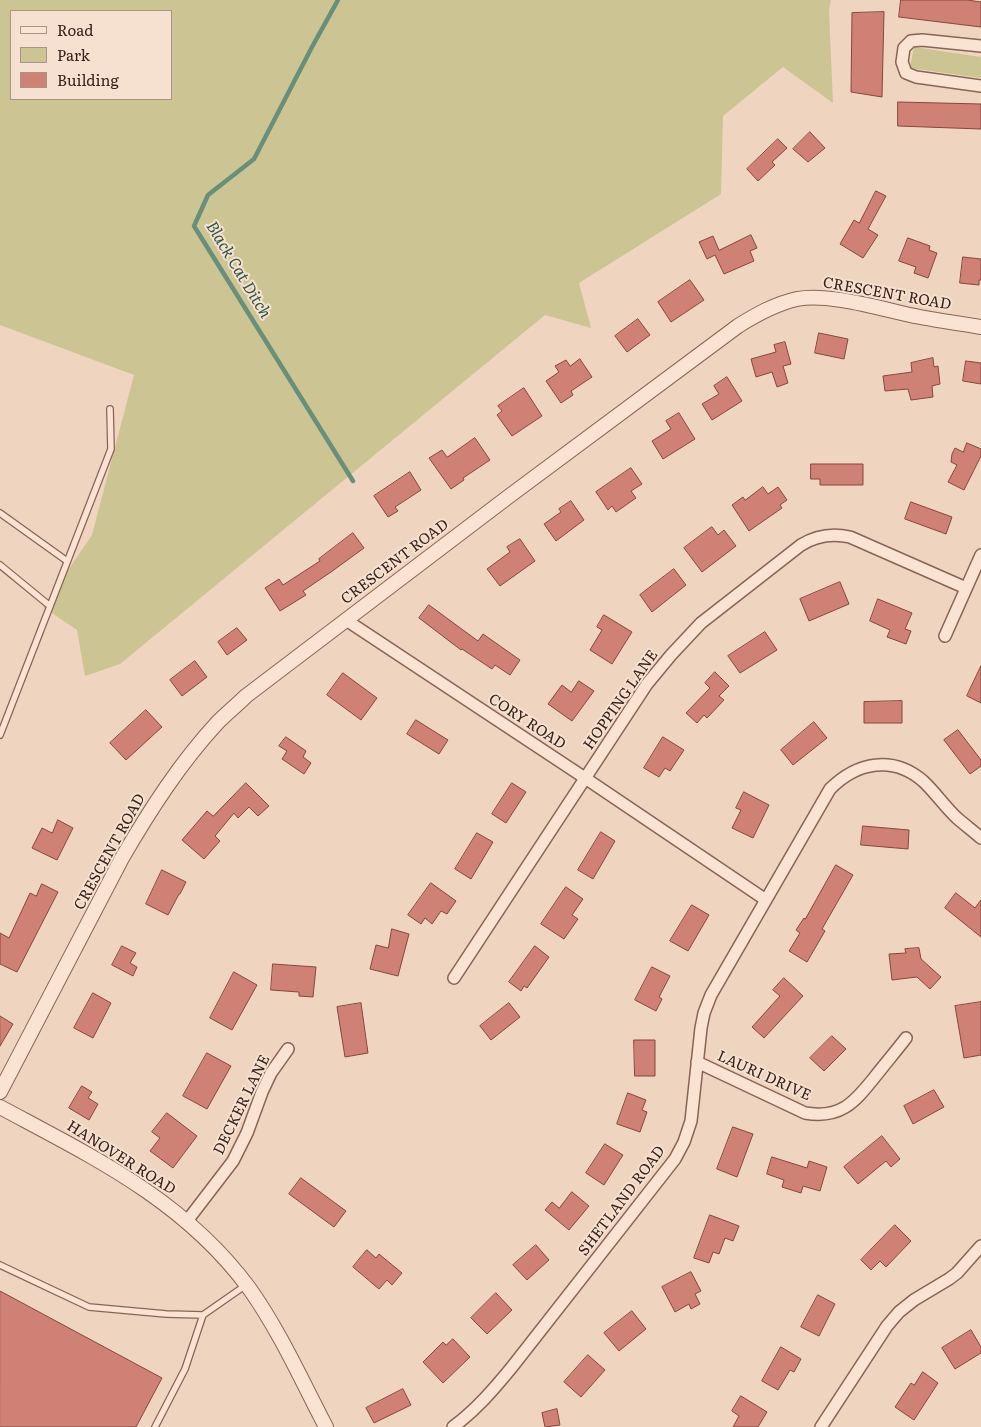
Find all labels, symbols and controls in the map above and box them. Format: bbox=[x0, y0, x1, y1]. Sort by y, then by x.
legend bbox=[10, 10, 172, 100]
text: Road bbox=[57, 18, 93, 41]
text: Park bbox=[57, 43, 90, 66]
text: Building bbox=[57, 68, 119, 91]
water label: Black Cat Ditch bbox=[202, 218, 274, 322]
street label: CRESCENT ROAD bbox=[821, 274, 953, 314]
street label: CRESCENT ROAD bbox=[338, 516, 452, 608]
street label: HOPPING LANE bbox=[580, 647, 662, 753]
street label: CORY ROAD bbox=[485, 690, 569, 754]
street label: CRESCENT ROAD bbox=[71, 791, 149, 913]
street label: LAURI DRIVE bbox=[714, 1047, 814, 1105]
street label: DECKER LANE bbox=[210, 1052, 274, 1158]
street label: HANOVER ROAD bbox=[63, 1117, 179, 1199]
street label: SHETLAND ROAD bbox=[575, 1143, 669, 1259]

